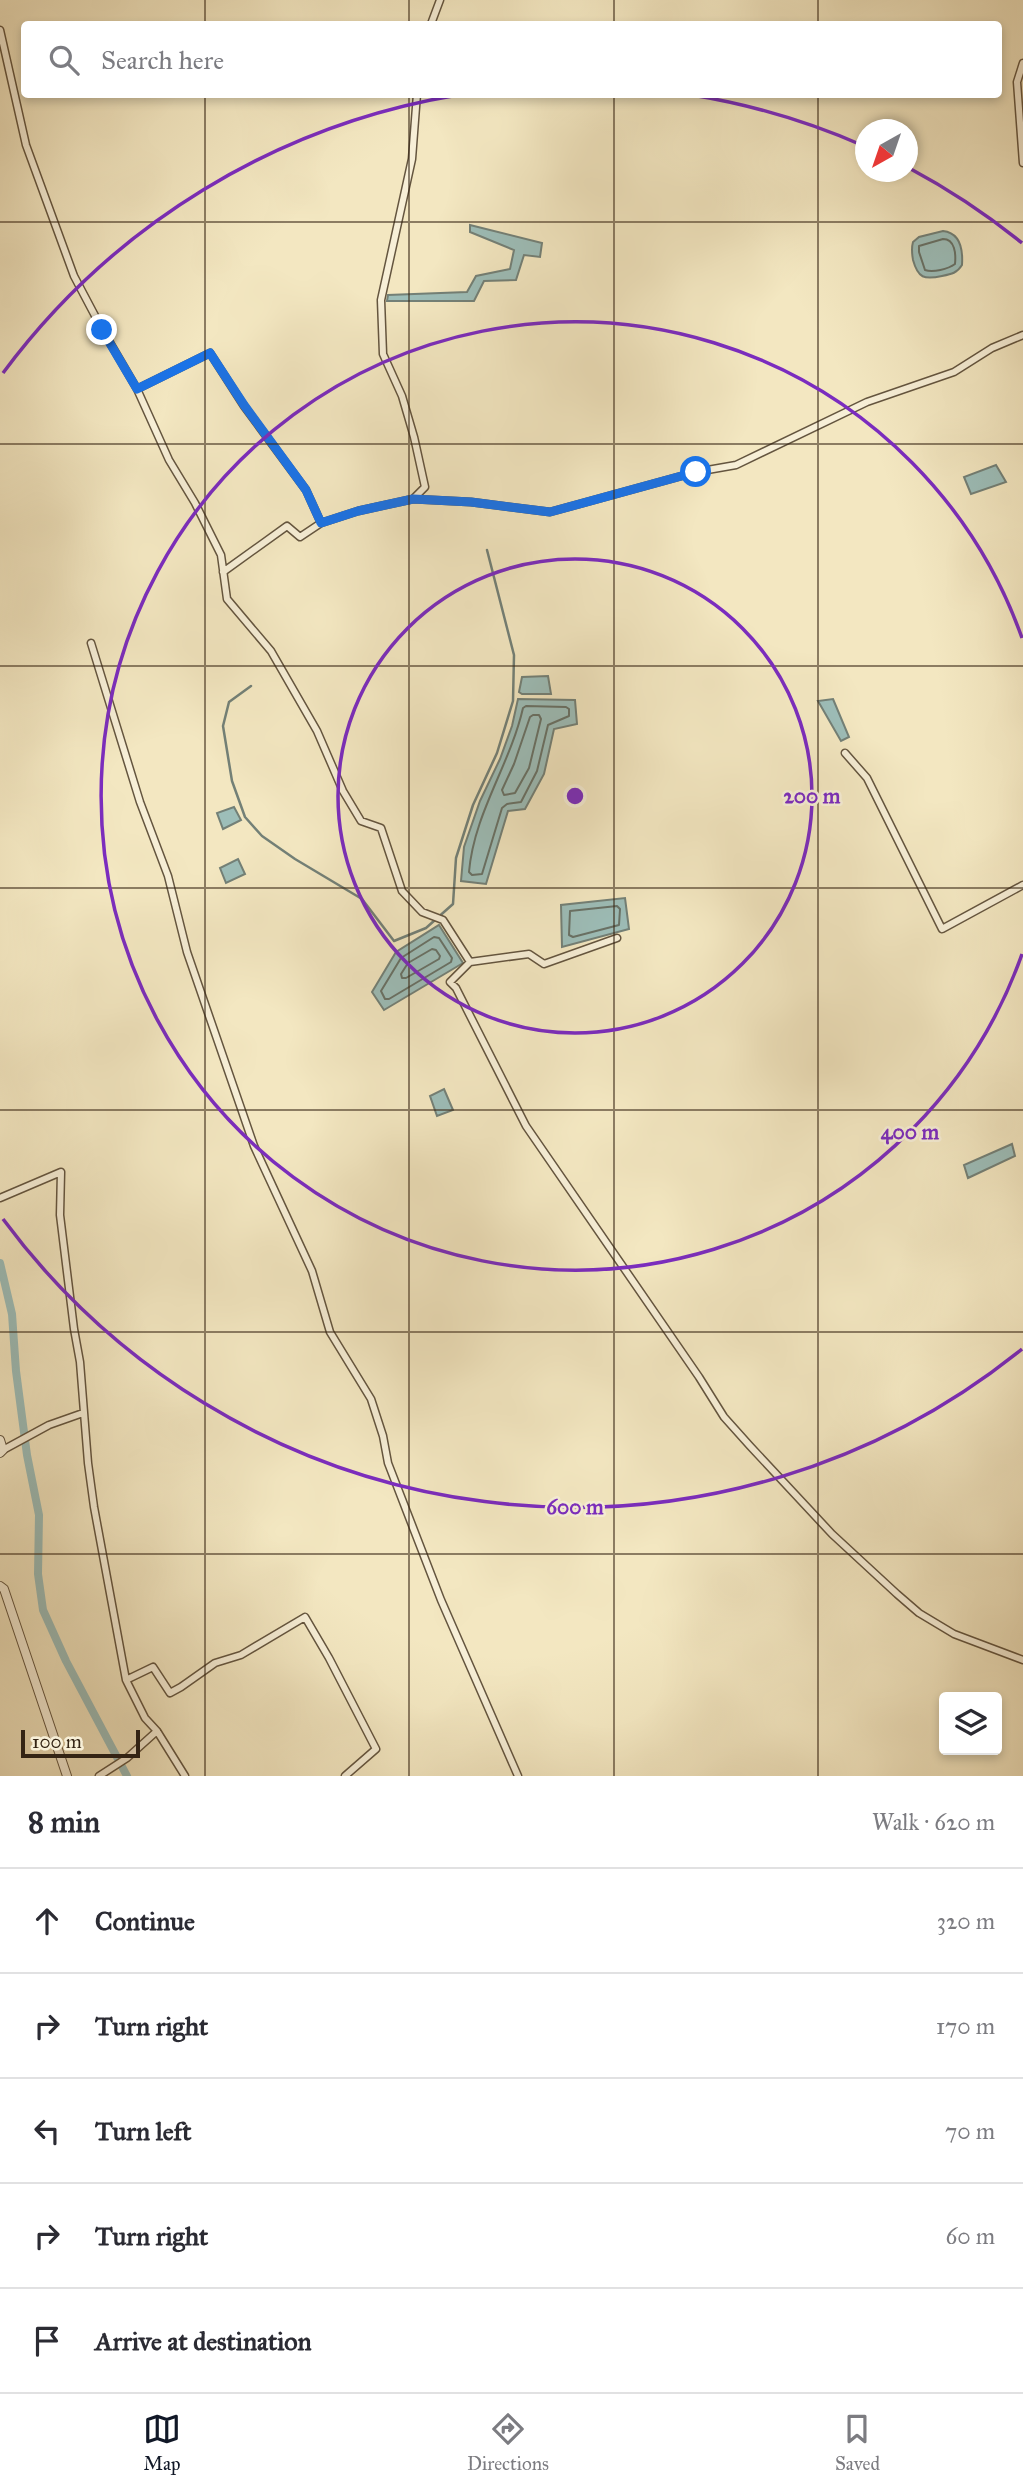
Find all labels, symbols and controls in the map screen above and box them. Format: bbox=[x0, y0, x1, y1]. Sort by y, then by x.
search box bbox=[21, 21, 1002, 98]
icon: search bbox=[45, 41, 83, 79]
text: Search here bbox=[101, 44, 224, 76]
north arrow bbox=[855, 119, 918, 182]
route end bbox=[86, 314, 117, 345]
route start bbox=[680, 456, 711, 487]
text: 200 m bbox=[784, 783, 841, 809]
centre of rings bbox=[563, 784, 587, 808]
text: 400 m bbox=[881, 1119, 940, 1145]
text: 600 m bbox=[546, 1494, 604, 1520]
map controls bbox=[939, 1692, 1002, 1755]
button: layers bbox=[939, 1692, 1002, 1755]
scale bar bbox=[21, 1727, 140, 1759]
text: 100 m bbox=[32, 1730, 82, 1753]
text: 8 min bbox=[28, 1804, 100, 1840]
text: Walk · 620 m bbox=[872, 1808, 995, 1836]
icon: ahead bbox=[28, 1902, 66, 1940]
text: Continue bbox=[95, 1905, 195, 1937]
text: 320 m bbox=[937, 1907, 995, 1935]
icon: right bbox=[28, 2007, 66, 2045]
text: Turn right bbox=[95, 2010, 208, 2042]
text: 170 m bbox=[936, 2012, 995, 2040]
icon: left bbox=[28, 2112, 66, 2150]
text: Turn left bbox=[95, 2115, 191, 2147]
text: 70 m bbox=[945, 2117, 995, 2145]
icon: right bbox=[28, 2217, 66, 2255]
text: Turn right bbox=[95, 2220, 208, 2252]
text: 60 m bbox=[946, 2222, 995, 2250]
icon: arrive bbox=[28, 2322, 66, 2360]
text: Arrive at destination bbox=[95, 2325, 312, 2357]
tab: Map bbox=[143, 2410, 181, 2475]
tab: Directions bbox=[467, 2410, 549, 2475]
tab: Saved bbox=[835, 2410, 880, 2475]

